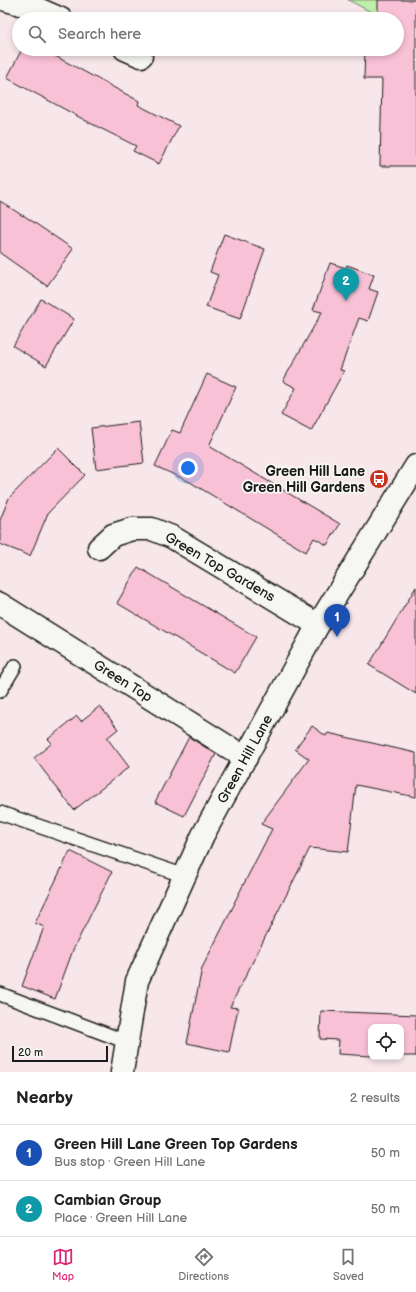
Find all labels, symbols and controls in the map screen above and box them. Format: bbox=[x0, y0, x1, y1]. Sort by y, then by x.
search box bbox=[12, 12, 404, 56]
icon: search bbox=[26, 23, 48, 45]
text: Search here bbox=[58, 25, 141, 44]
pin: 2 bbox=[333, 268, 359, 301]
your location bbox=[178, 458, 198, 478]
place label: Green Hill Lane Green Hill Gardens bbox=[243, 463, 365, 496]
bus stop icon: Green Hill Lane Green Hill Gardens bbox=[368, 468, 390, 490]
street label: Green Top Gardens bbox=[162, 529, 278, 605]
pin: 1 bbox=[324, 604, 350, 637]
street label: Green Top bbox=[90, 656, 156, 706]
street label: Green Hill Lane bbox=[214, 712, 276, 806]
map controls bbox=[368, 1024, 404, 1060]
button: locate bbox=[368, 1024, 404, 1060]
scale bar bbox=[12, 1044, 108, 1063]
text: 20 m bbox=[18, 1046, 43, 1059]
text: Nearby bbox=[16, 1088, 73, 1108]
text: 2 results bbox=[350, 1090, 400, 1106]
text: Green Hill Lane Green Top Gardens bbox=[54, 1135, 298, 1154]
text: 1 bbox=[26, 1145, 32, 1161]
text: 50 m bbox=[371, 1145, 400, 1161]
text: Bus stop · Green Hill Lane bbox=[54, 1154, 205, 1170]
text: Cambian Group bbox=[54, 1191, 161, 1210]
text: 2 bbox=[25, 1201, 33, 1217]
text: 50 m bbox=[371, 1201, 400, 1217]
text: Place · Green Hill Lane bbox=[54, 1210, 187, 1226]
tab: Map bbox=[52, 1246, 74, 1283]
tab: Directions bbox=[178, 1246, 229, 1283]
tab: Saved bbox=[333, 1246, 364, 1283]

